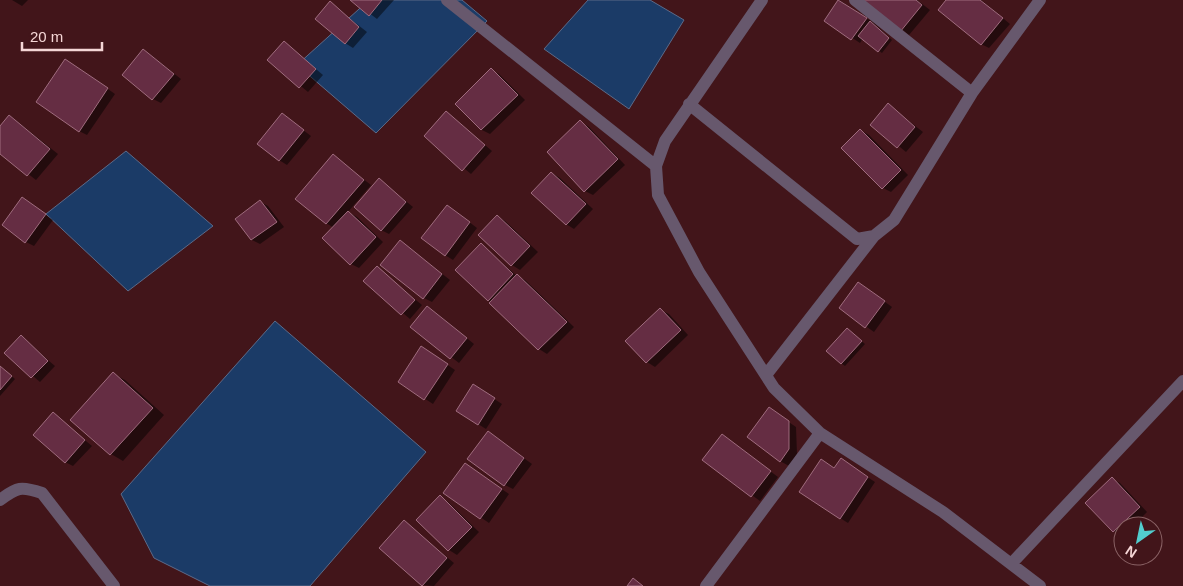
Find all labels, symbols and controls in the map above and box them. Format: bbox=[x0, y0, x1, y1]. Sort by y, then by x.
scale bar bbox=[22, 20, 102, 52]
text: 20 m bbox=[30, 28, 63, 45]
north arrow bbox=[1113, 516, 1163, 566]
text: N bbox=[1122, 542, 1140, 561]

